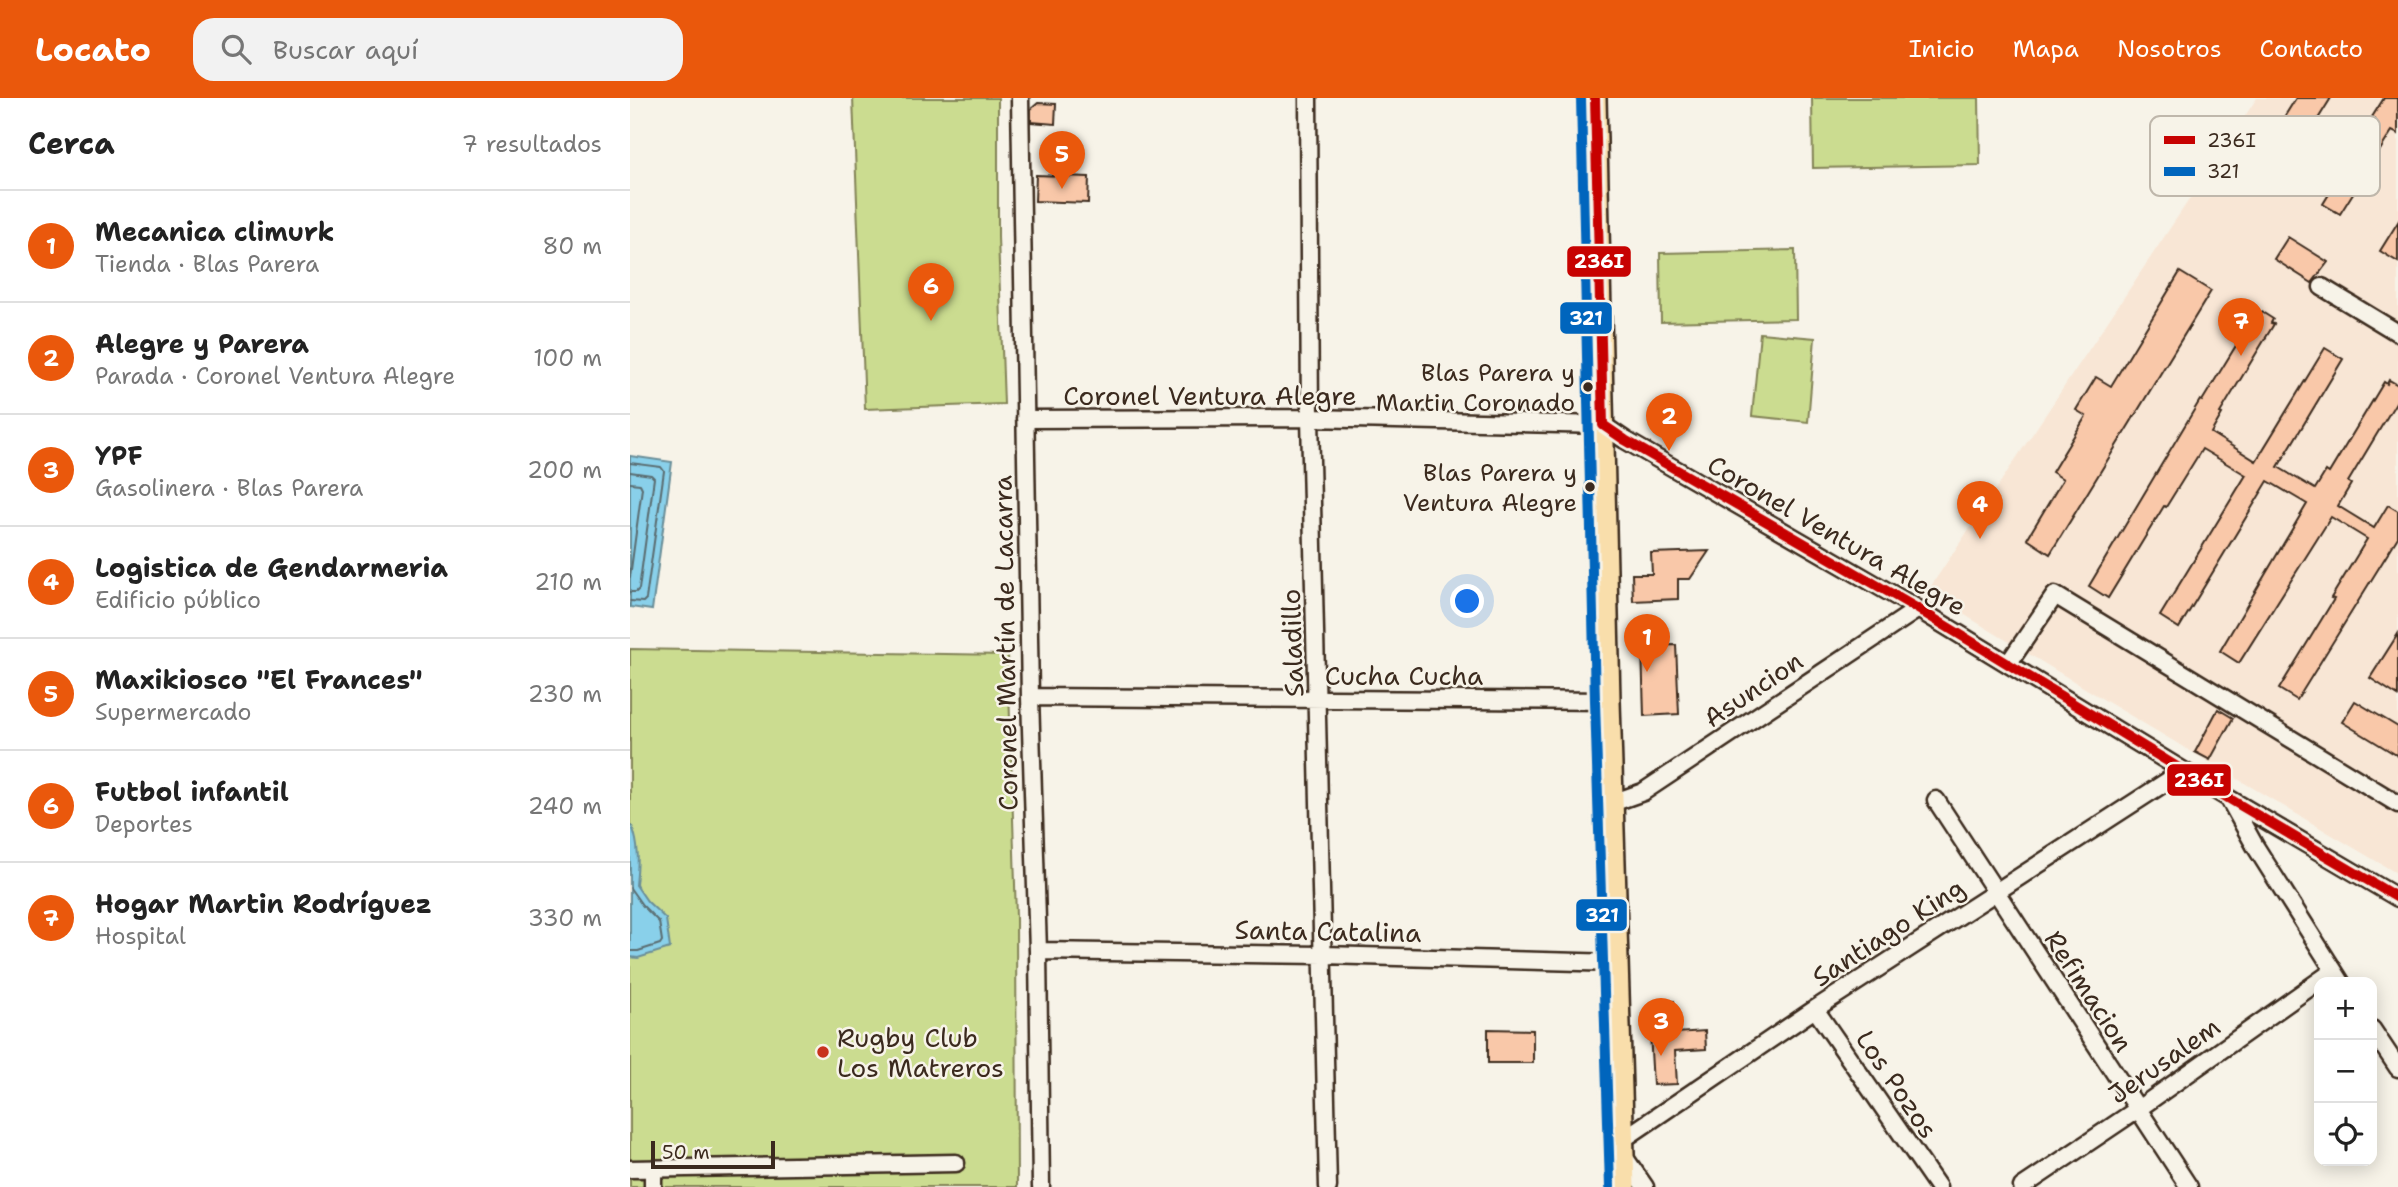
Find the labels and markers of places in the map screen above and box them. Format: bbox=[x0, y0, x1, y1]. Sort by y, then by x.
pin: 5 bbox=[1039, 131, 1085, 189]
pin: 6 bbox=[908, 263, 954, 321]
pin: 7 bbox=[2218, 298, 2264, 356]
place label: Blas Parera y Martin Coronado bbox=[1376, 357, 1575, 419]
marker: Blas Parera y Martin Coronado bbox=[1581, 380, 1595, 394]
pin: 2 bbox=[1646, 393, 1692, 451]
place label: Blas Parera y Ventura Alegre bbox=[1403, 457, 1577, 519]
marker: Blas Parera y Ventura Alegre bbox=[1583, 480, 1597, 494]
pin: 4 bbox=[1957, 481, 2003, 539]
pin: 1 bbox=[1624, 614, 1670, 672]
pin: 3 bbox=[1638, 998, 1684, 1056]
place label: Rugby Club Los Matreros bbox=[837, 1020, 1004, 1085]
marker: Rugby Club Los Matreros bbox=[815, 1044, 831, 1060]

